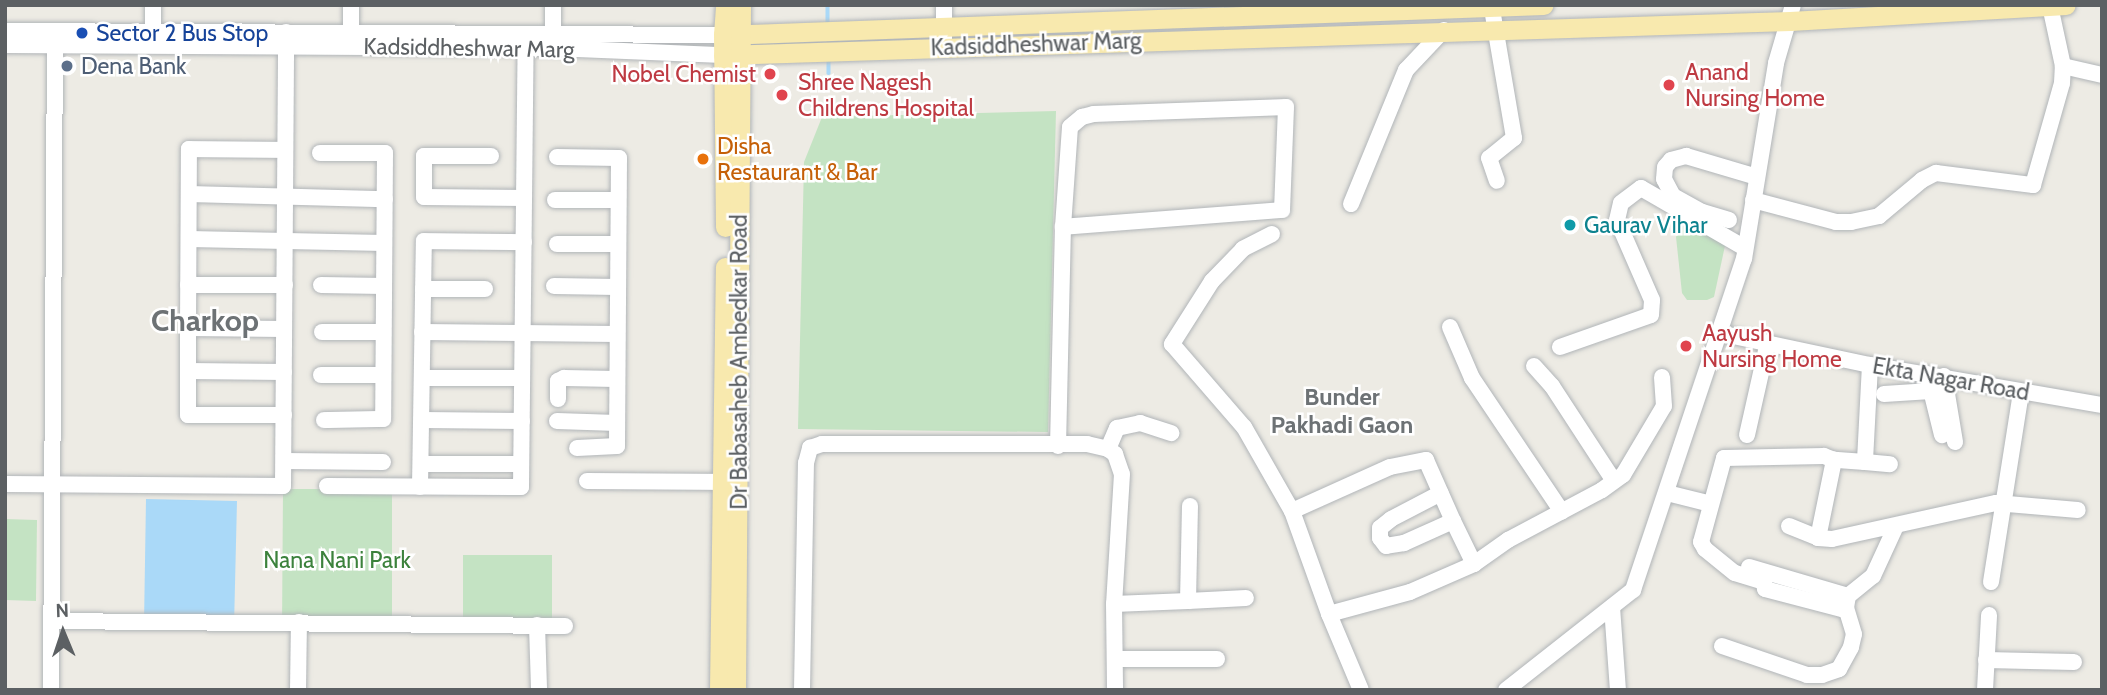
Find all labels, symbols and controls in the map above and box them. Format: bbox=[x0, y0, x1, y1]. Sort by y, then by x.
place label: Sector 2 Bus Stop bbox=[96, 19, 268, 47]
marker: Sector 2 Bus Stop bbox=[74, 25, 90, 41]
street label: Kadsiddheshwar Marg bbox=[930, 27, 1142, 61]
street label: Kadsiddheshwar Marg bbox=[363, 32, 575, 64]
place label: Dena Bank bbox=[81, 52, 186, 80]
marker: Dena Bank bbox=[59, 58, 75, 74]
place label: Anand Nursing Home bbox=[1685, 58, 1825, 112]
place label: Nobel Chemist bbox=[612, 60, 756, 88]
marker: Nobel Chemist bbox=[762, 66, 778, 82]
place label: Shree Nagesh Childrens Hospital bbox=[798, 68, 974, 122]
marker: Anand Nursing Home bbox=[1659, 75, 1679, 95]
marker: Shree Nagesh Childrens Hospital bbox=[772, 85, 792, 105]
place label: Disha Restaurant & Bar bbox=[717, 132, 878, 186]
marker: Disha Restaurant & Bar bbox=[695, 151, 711, 167]
place label: Gaurav Vihar bbox=[1584, 211, 1707, 239]
street label: Dr Babasaheb Ambedkar Road bbox=[725, 214, 753, 510]
marker: Gaurav Vihar bbox=[1562, 217, 1578, 233]
district label: Charkop bbox=[151, 303, 259, 339]
place label: Aayush Nursing Home bbox=[1702, 319, 1842, 373]
marker: Aayush Nursing Home bbox=[1676, 336, 1696, 356]
street label: Ekta Nagar Road bbox=[1870, 352, 2032, 406]
district label: Bunder Pakhadi Gaon bbox=[1271, 383, 1413, 439]
park label: Nana Nani Park bbox=[263, 546, 411, 574]
north arrow bbox=[28, 597, 98, 667]
text: N bbox=[55, 599, 69, 622]

